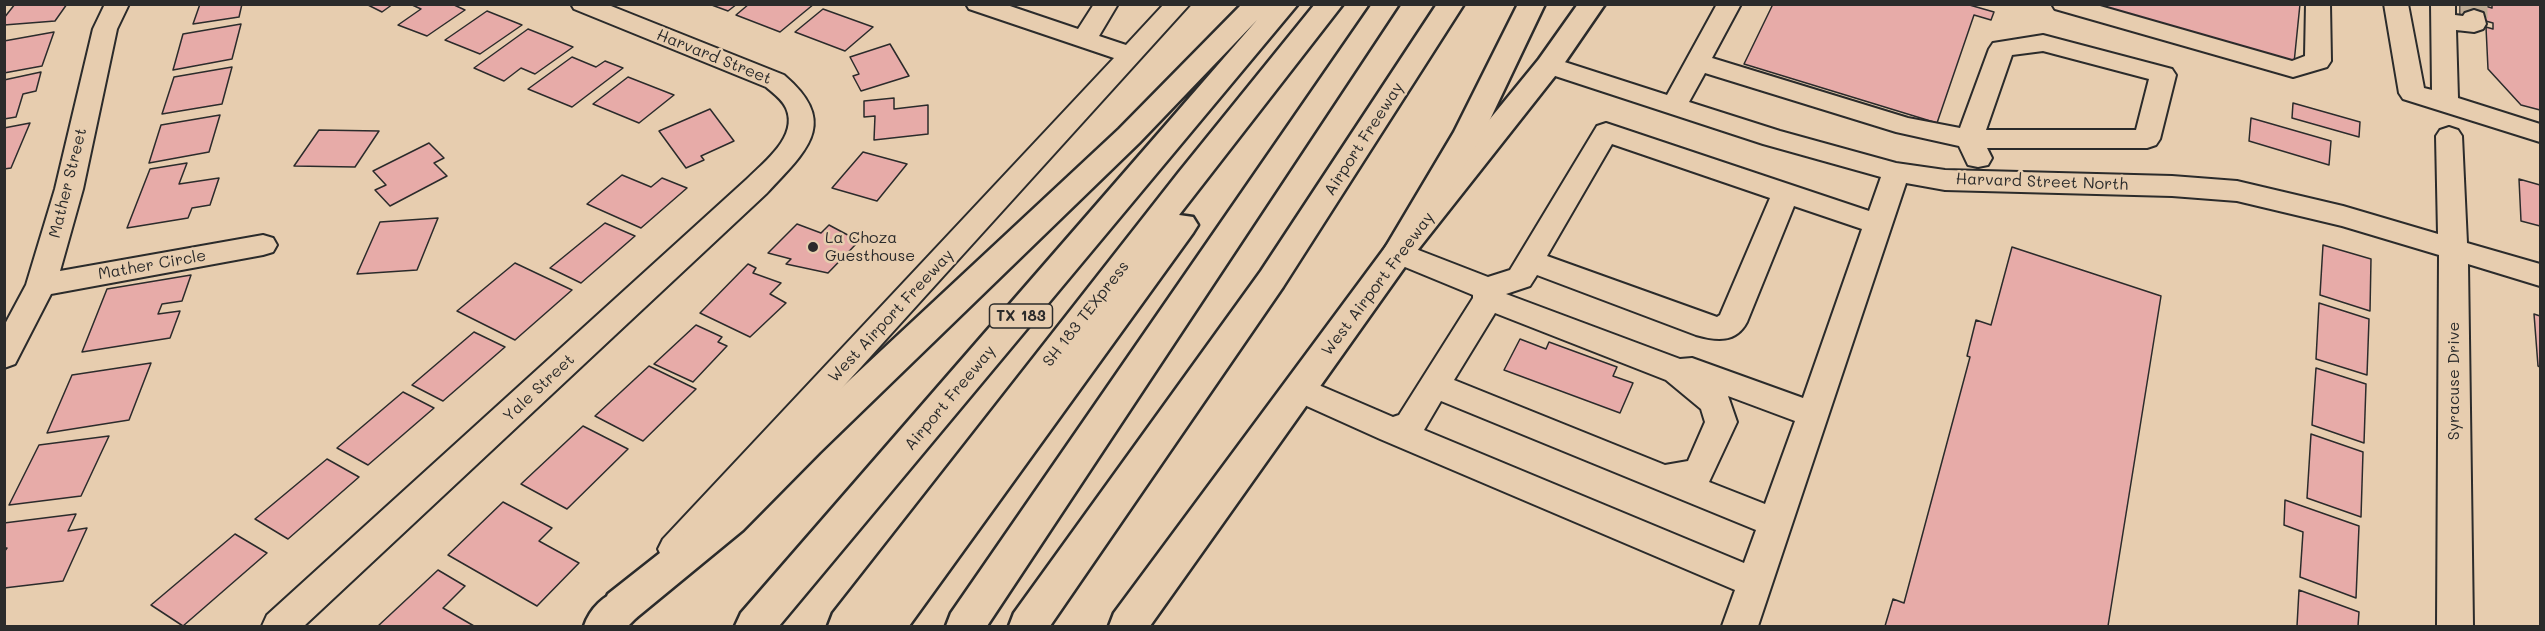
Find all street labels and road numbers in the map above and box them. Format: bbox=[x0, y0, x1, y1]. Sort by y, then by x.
street label: Harvard Street bbox=[654, 25, 774, 89]
street label: Airport Freeway bbox=[1320, 79, 1408, 199]
street label: Mather Street bbox=[45, 126, 91, 240]
street label: Harvard Street North bbox=[1955, 169, 2129, 195]
street label: West Airport Freeway bbox=[1318, 208, 1438, 360]
street label: West Airport Freeway bbox=[824, 245, 958, 387]
street label: Mather Circle bbox=[96, 246, 208, 284]
street label: SH 183 TEXpress bbox=[1039, 257, 1133, 371]
road number: TX 183 bbox=[990, 304, 1052, 328]
street label: Syracuse Drive bbox=[2444, 322, 2464, 440]
street label: Airport Freeway bbox=[901, 342, 999, 454]
street label: Yale Street bbox=[499, 350, 579, 426]

